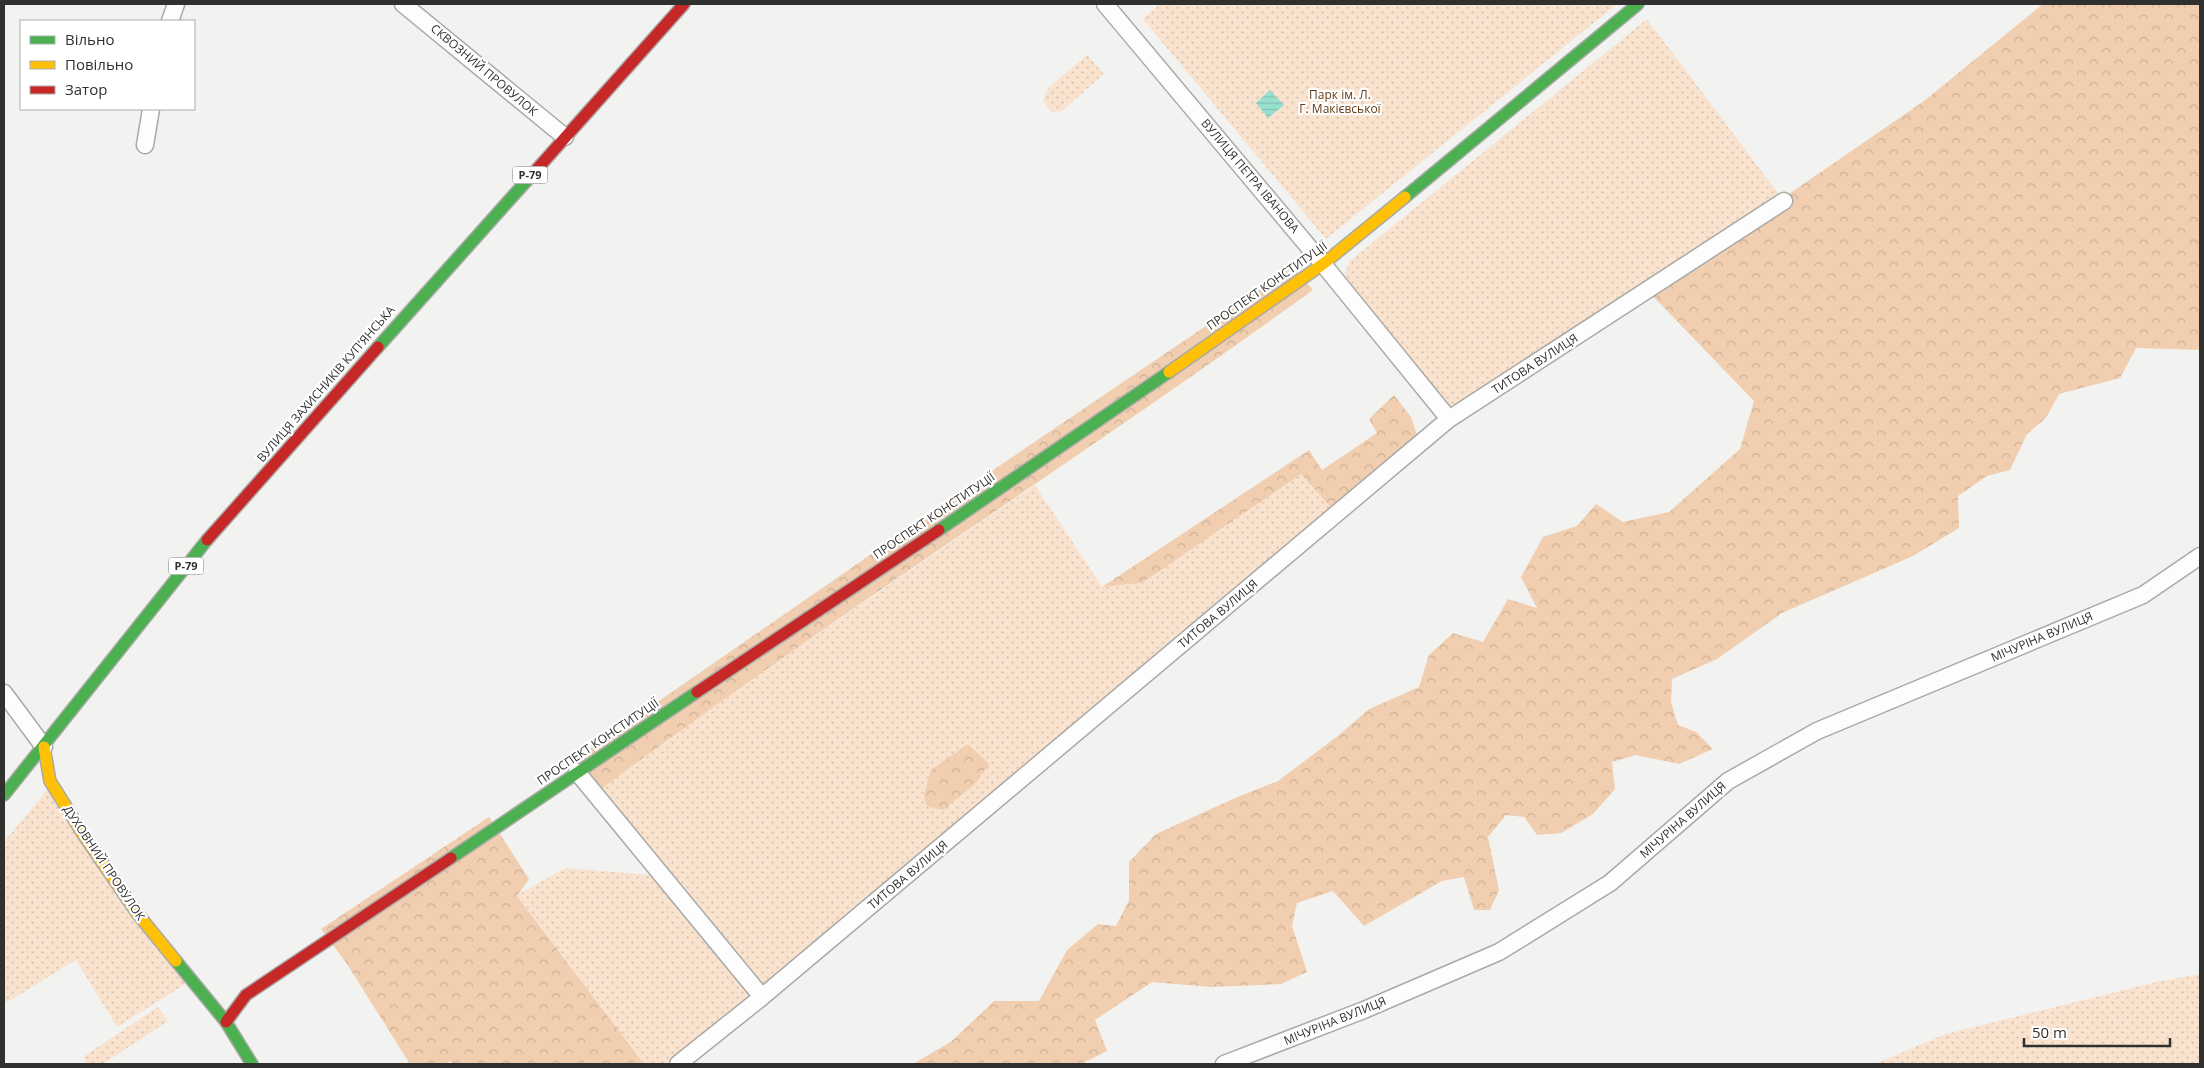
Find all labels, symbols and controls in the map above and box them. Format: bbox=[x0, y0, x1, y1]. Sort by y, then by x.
legend bbox=[20, 20, 195, 110]
street label: СКВОЗНИЙ ПРОВУЛОК bbox=[427, 20, 542, 120]
text: Вільно bbox=[65, 29, 114, 49]
text: Повільно bbox=[65, 54, 133, 74]
text: Затор bbox=[65, 79, 107, 99]
park label: Парк ім. Л. Г. Макієвської bbox=[1299, 86, 1382, 117]
street label: ВУЛИЦЯ ПЕТРА ІВАНОВА bbox=[1197, 115, 1304, 237]
road number: Р-79 bbox=[512, 166, 548, 184]
street label: ПРОСПЕКТ КОНСТИТУЦІЇ bbox=[1203, 237, 1331, 334]
street label: ВУЛИЦЯ ЗАХИСНИКІВ КУП'ЯНСЬКА bbox=[253, 301, 399, 466]
street label: ТИТОВА ВУЛИЦЯ bbox=[1488, 329, 1581, 398]
street label: ПРОСПЕКТ КОНСТИТУЦІЇ bbox=[869, 468, 999, 563]
road number: Р-79 bbox=[168, 558, 204, 574]
street label: ТИТОВА ВУЛИЦЯ bbox=[1174, 575, 1261, 652]
street label: МІЧУРІНА ВУЛИЦЯ bbox=[1988, 607, 2095, 666]
street label: ПРОСПЕКТ КОНСТИТУЦІЇ bbox=[533, 694, 663, 789]
street label: МІЧУРІНА ВУЛИЦЯ bbox=[1636, 777, 1729, 862]
street label: ДУХОВНИЙ ПРОВУЛОК bbox=[60, 802, 150, 924]
street label: ТИТОВА ВУЛИЦЯ bbox=[864, 836, 951, 913]
street label: МІЧУРІНА ВУЛИЦЯ bbox=[1281, 992, 1389, 1049]
scale bar bbox=[2024, 1016, 2170, 1048]
text: 50 m bbox=[2032, 1022, 2067, 1042]

